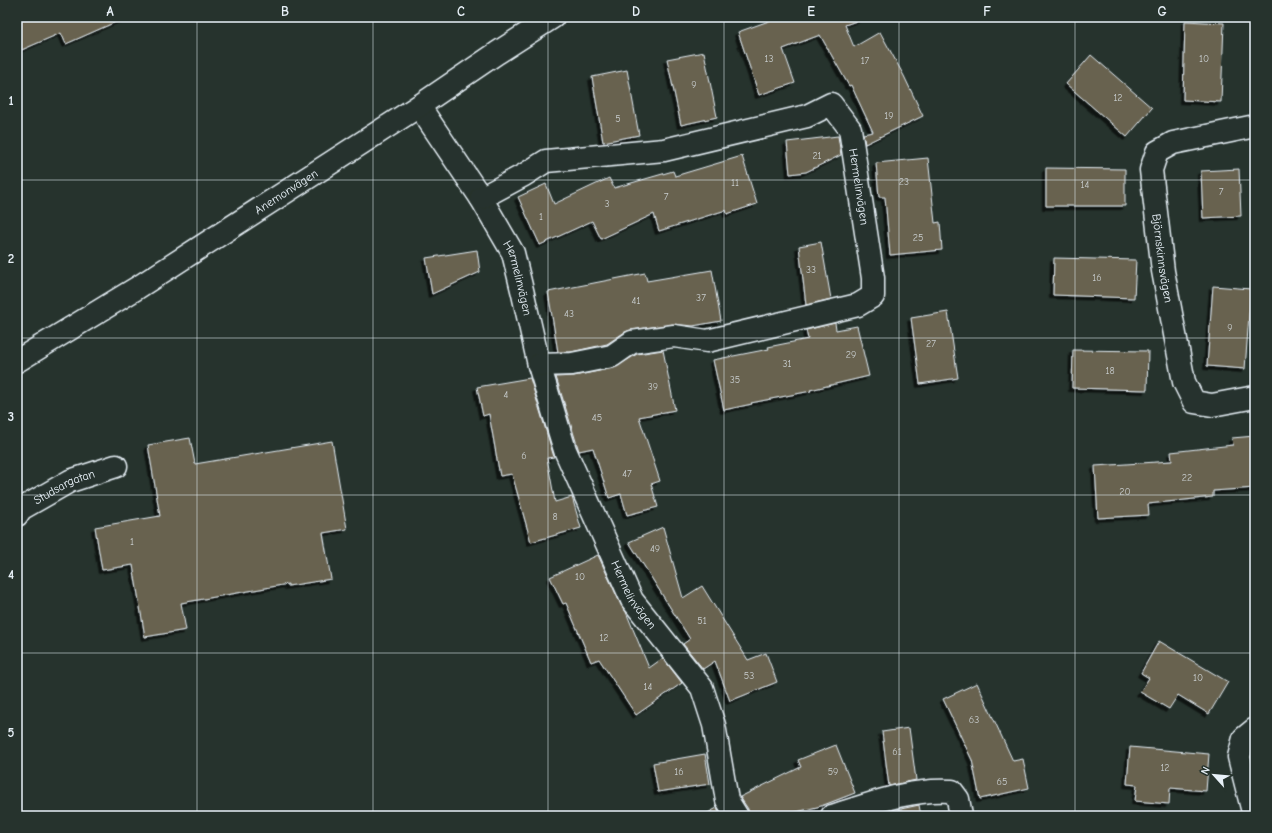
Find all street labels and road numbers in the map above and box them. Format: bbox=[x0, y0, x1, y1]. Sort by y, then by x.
street label: Hermelinvägen bbox=[846, 147, 872, 226]
street label: Anemonvägen bbox=[252, 166, 320, 217]
street label: Björnskinnsvägen bbox=[1149, 213, 1176, 304]
street label: Hermelinvägen bbox=[500, 238, 535, 317]
street label: Studsargatan bbox=[31, 466, 97, 507]
street label: Hermelinvägen bbox=[608, 558, 659, 632]

